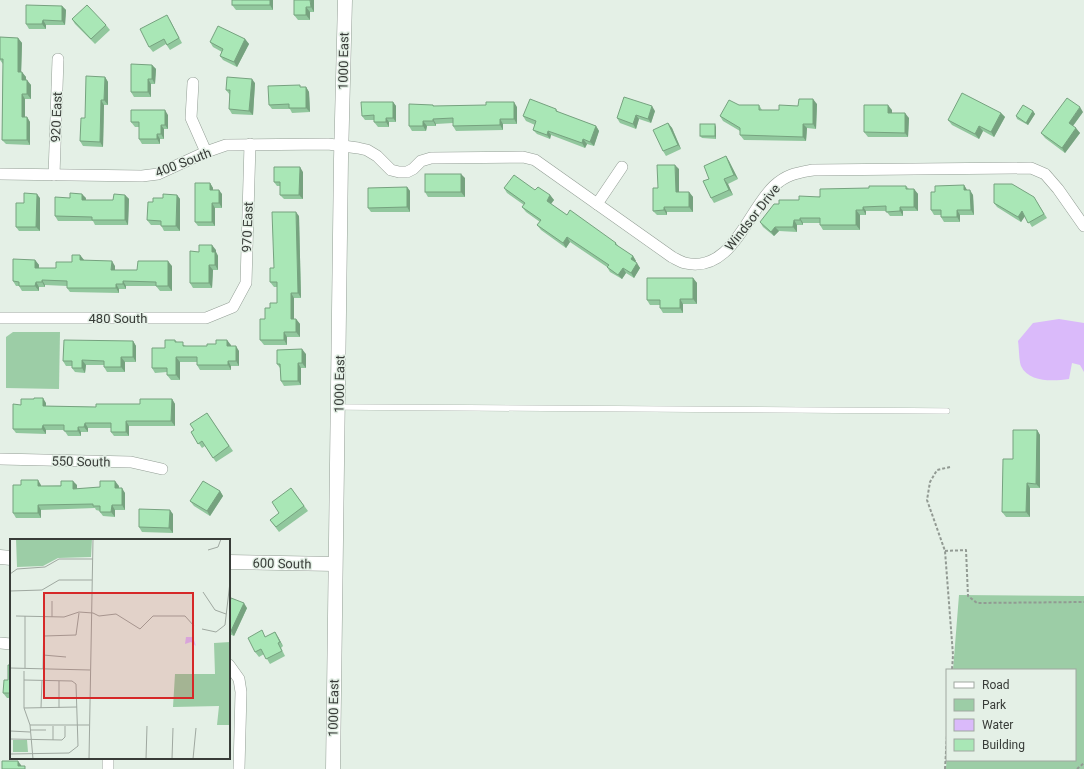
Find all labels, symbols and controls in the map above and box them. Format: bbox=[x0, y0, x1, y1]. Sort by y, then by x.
street label: 1000 East bbox=[335, 32, 352, 90]
street label: 920 East bbox=[48, 91, 65, 143]
street label: 400 South bbox=[153, 145, 213, 180]
street label: Windsor Drive bbox=[722, 181, 783, 254]
street label: 970 East bbox=[239, 201, 256, 253]
street label: 480 South bbox=[89, 311, 147, 326]
street label: 1000 East bbox=[331, 355, 348, 413]
street label: 550 South bbox=[51, 453, 111, 470]
inset map bbox=[10, 539, 230, 759]
street label: 600 South bbox=[252, 555, 312, 572]
legend bbox=[946, 669, 1076, 761]
text: Road bbox=[982, 678, 1010, 692]
street label: 1000 East bbox=[325, 679, 342, 737]
text: Park bbox=[982, 698, 1007, 712]
text: Water bbox=[982, 718, 1013, 732]
text: Building bbox=[982, 738, 1025, 752]

